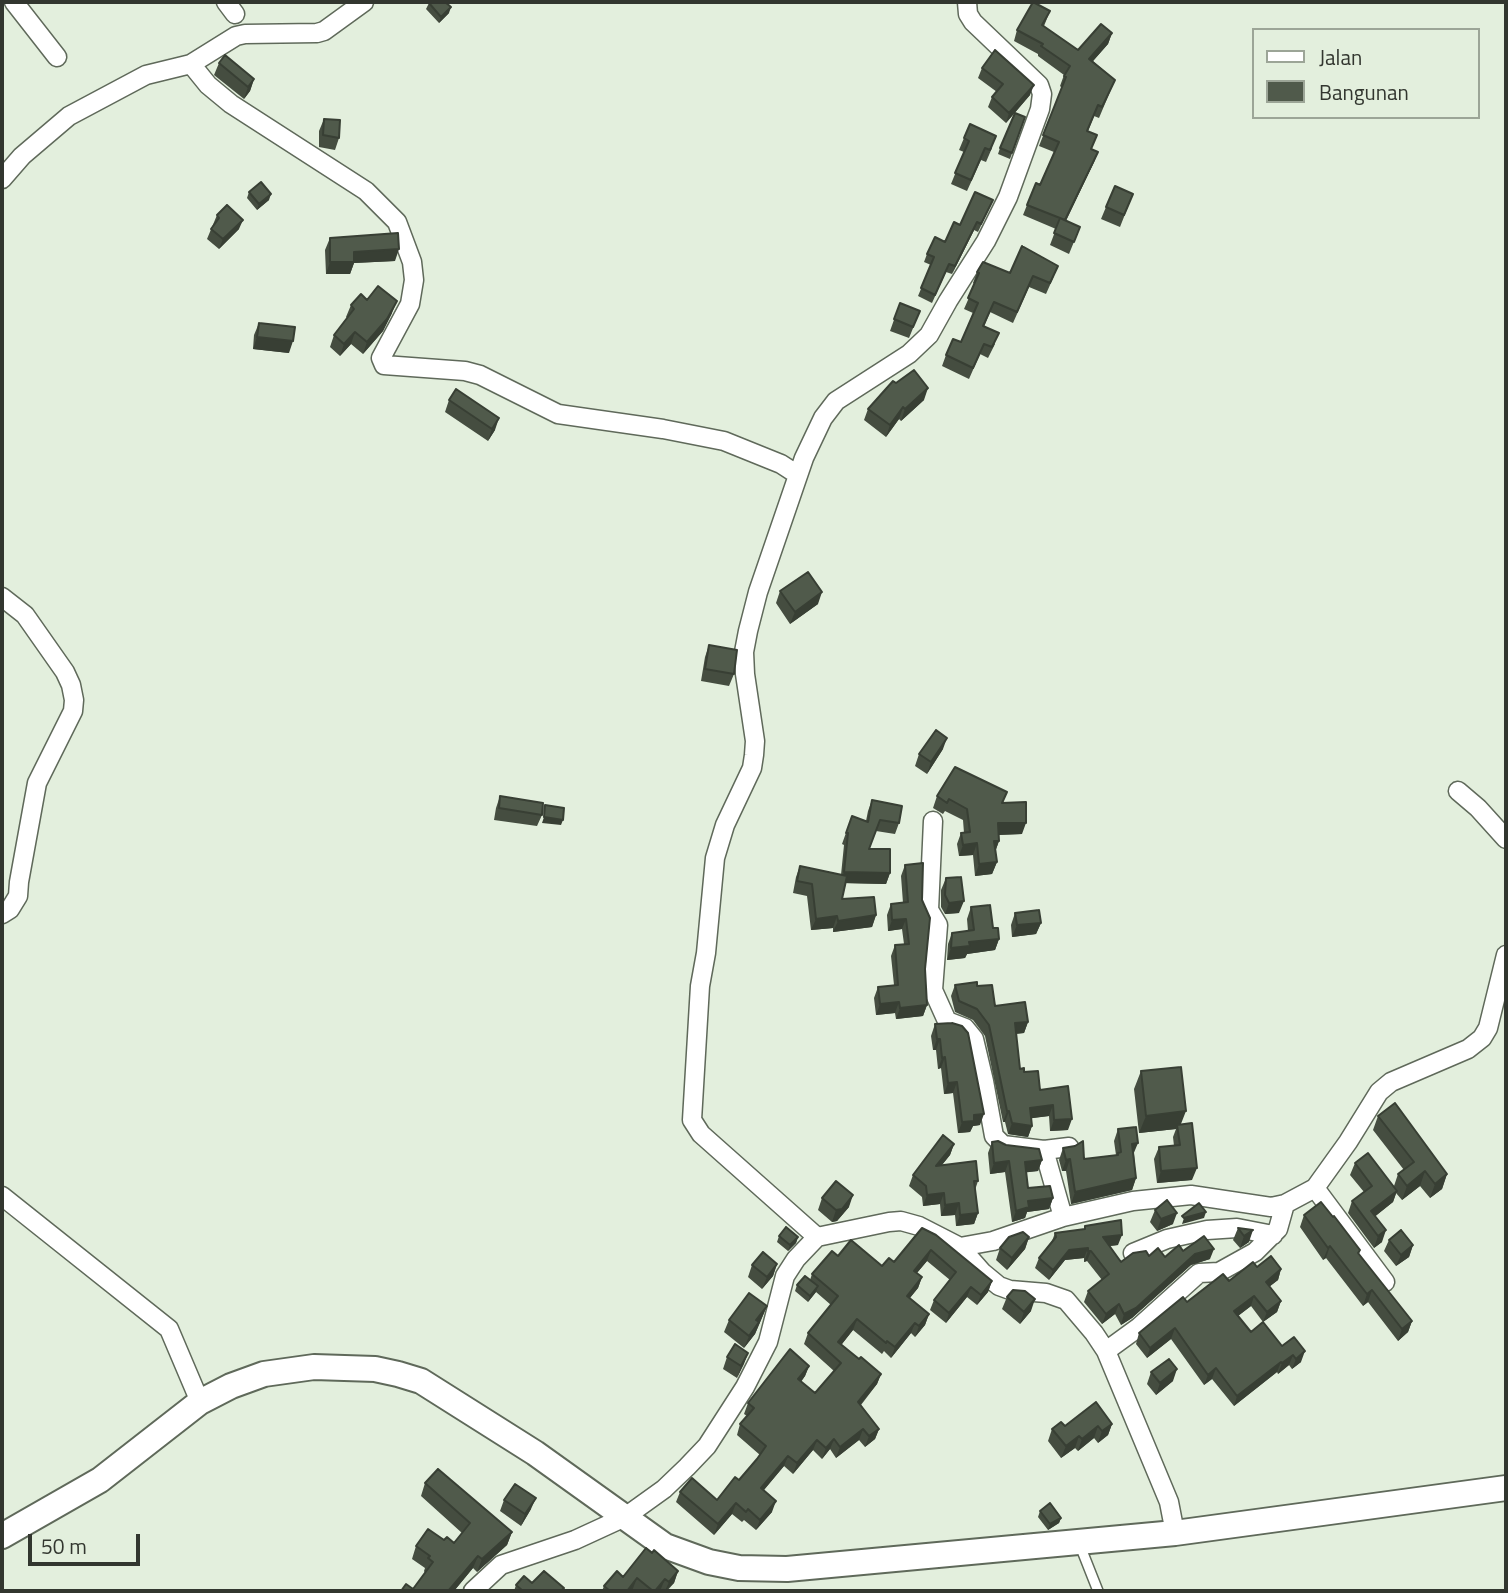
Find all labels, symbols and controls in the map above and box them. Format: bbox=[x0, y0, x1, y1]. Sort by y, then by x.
legend bbox=[1252, 28, 1480, 119]
text: Jalan bbox=[1319, 41, 1362, 73]
text: Bangunan bbox=[1319, 76, 1409, 108]
scale bar bbox=[32, 1520, 144, 1564]
text: 50 m bbox=[41, 1530, 87, 1562]

